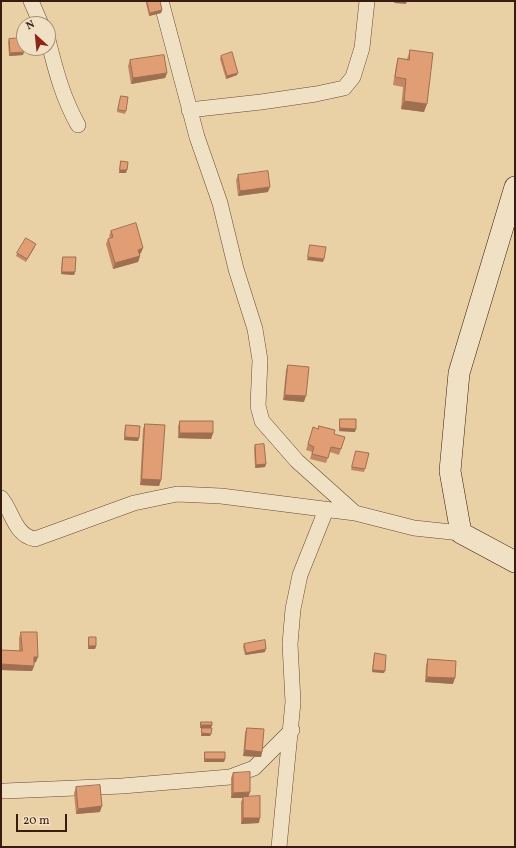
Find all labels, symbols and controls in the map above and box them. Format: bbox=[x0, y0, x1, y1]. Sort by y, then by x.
north arrow bbox=[16, 16, 56, 56]
text: N bbox=[24, 17, 38, 34]
scale bar bbox=[18, 806, 69, 832]
text: 20 m bbox=[23, 813, 50, 829]

